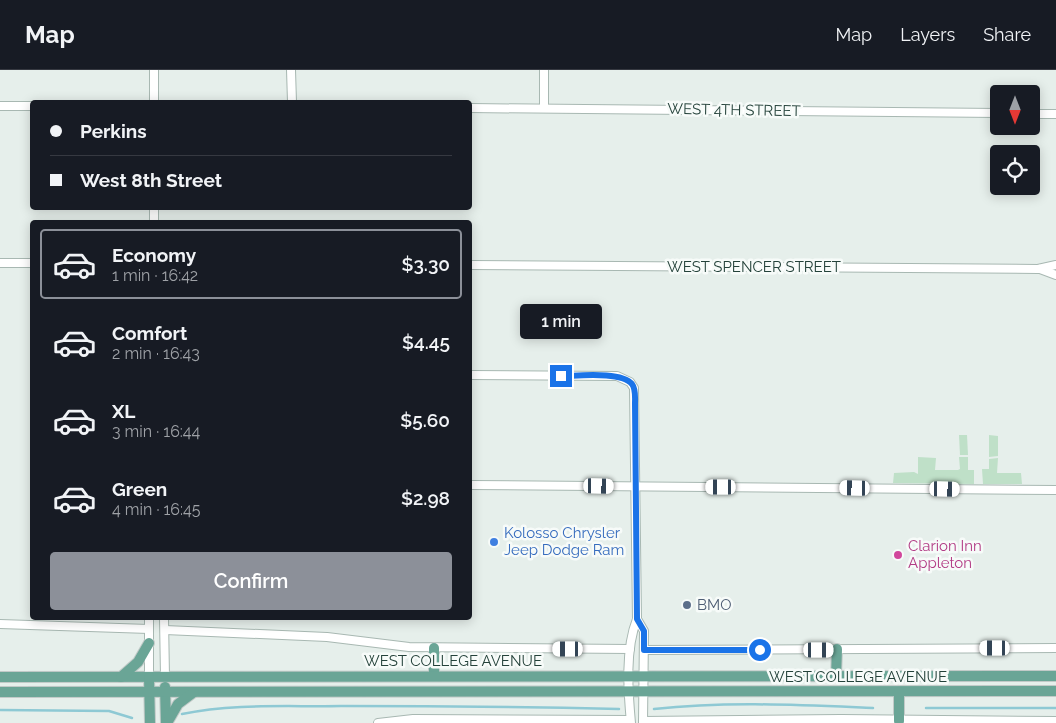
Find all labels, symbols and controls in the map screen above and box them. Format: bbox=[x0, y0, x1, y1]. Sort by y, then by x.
text: Map bbox=[25, 20, 75, 49]
text: Map bbox=[836, 24, 872, 45]
text: Layers bbox=[900, 24, 955, 45]
text: Share bbox=[983, 24, 1031, 45]
north arrow bbox=[990, 85, 1040, 135]
map controls bbox=[990, 85, 1040, 195]
street label: WEST 4TH STREET bbox=[667, 100, 801, 120]
text: Perkins bbox=[80, 120, 147, 142]
button: locate bbox=[990, 145, 1040, 195]
text: West 8th Street bbox=[80, 169, 222, 191]
icon: car bbox=[52, 242, 97, 287]
text: Economy bbox=[112, 244, 196, 266]
text: $3.30 bbox=[402, 253, 450, 275]
street label: WEST SPENCER STREET bbox=[667, 258, 841, 276]
text: 1 min · 16:42 bbox=[112, 266, 198, 285]
callout: 1 min bbox=[520, 304, 602, 338]
text: 1 min bbox=[541, 312, 581, 331]
icon: car bbox=[52, 320, 97, 365]
text: Comfort bbox=[112, 322, 187, 344]
text: $4.45 bbox=[402, 331, 450, 353]
text: 2 min · 16:43 bbox=[112, 344, 200, 363]
route end bbox=[550, 365, 572, 387]
icon: car bbox=[52, 398, 97, 443]
text: XL bbox=[112, 400, 135, 422]
text: $5.60 bbox=[400, 409, 450, 431]
text: 3 min · 16:44 bbox=[112, 422, 200, 441]
icon: car bbox=[52, 476, 97, 521]
text: Green bbox=[112, 478, 167, 500]
car bbox=[583, 478, 614, 494]
car bbox=[706, 480, 736, 495]
car bbox=[839, 480, 870, 496]
car bbox=[929, 481, 960, 497]
text: $2.98 bbox=[401, 487, 450, 509]
text: 4 min · 16:45 bbox=[112, 500, 200, 519]
place label: Kolosso Chrysler Jeep Dodge Ram bbox=[504, 524, 624, 559]
marker: Kolosso Chrysler Jeep Dodge Ram bbox=[488, 536, 500, 548]
place label: Clarion Inn Appleton bbox=[908, 537, 982, 572]
marker: Clarion Inn Appleton bbox=[892, 549, 904, 561]
button: Confirm bbox=[50, 552, 452, 610]
place label: BMO bbox=[697, 596, 731, 614]
marker: BMO bbox=[681, 599, 693, 611]
route start bbox=[749, 639, 771, 661]
car bbox=[980, 641, 1010, 656]
car bbox=[553, 642, 583, 657]
car bbox=[804, 643, 834, 658]
street label: WEST COLLEGE AVENUE bbox=[364, 652, 542, 670]
street label: WEST COLLEGE AVENUE bbox=[769, 668, 947, 686]

